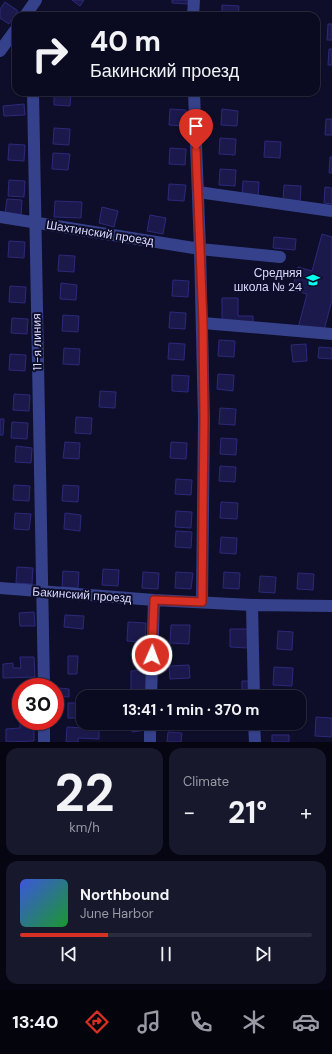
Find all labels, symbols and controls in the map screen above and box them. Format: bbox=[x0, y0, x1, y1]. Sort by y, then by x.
text: 40 m bbox=[90, 23, 161, 60]
icon: right bbox=[24, 28, 76, 80]
text: Бакинский проезд bbox=[90, 59, 239, 83]
pin bbox=[179, 109, 213, 150]
icon: arrive bbox=[185, 115, 207, 137]
street label: Шахтинский проезд bbox=[45, 217, 155, 249]
place label: Средняя школа № 24 bbox=[234, 265, 302, 295]
school or university icon: Средняя школа № 24 bbox=[305, 272, 321, 288]
street label: 11-я линия bbox=[29, 313, 45, 371]
street label: Бакинский проезд bbox=[32, 584, 132, 606]
position arrow bbox=[131, 634, 173, 676]
speed limit sign: 30 bbox=[12, 678, 64, 730]
text: 13:41 · 1 min · 370 m bbox=[123, 700, 259, 720]
text: 22 bbox=[54, 759, 115, 827]
text: Climate bbox=[183, 773, 229, 790]
text: 21° bbox=[228, 793, 267, 832]
text: − bbox=[183, 798, 195, 827]
text: + bbox=[300, 798, 312, 827]
text: km/h bbox=[69, 819, 100, 836]
text: Northbound bbox=[80, 885, 169, 905]
text: June Harbor bbox=[80, 905, 154, 922]
icon: previous bbox=[58, 943, 80, 965]
icon: pause bbox=[155, 943, 177, 965]
icon: next bbox=[252, 943, 274, 965]
icon: directions bbox=[83, 1008, 111, 1036]
icon: music bbox=[135, 1008, 163, 1036]
icon: phone bbox=[187, 1008, 215, 1036]
icon: climate bbox=[240, 1008, 268, 1036]
icon: car bbox=[292, 1008, 320, 1036]
text: 13:40 bbox=[12, 1010, 58, 1034]

